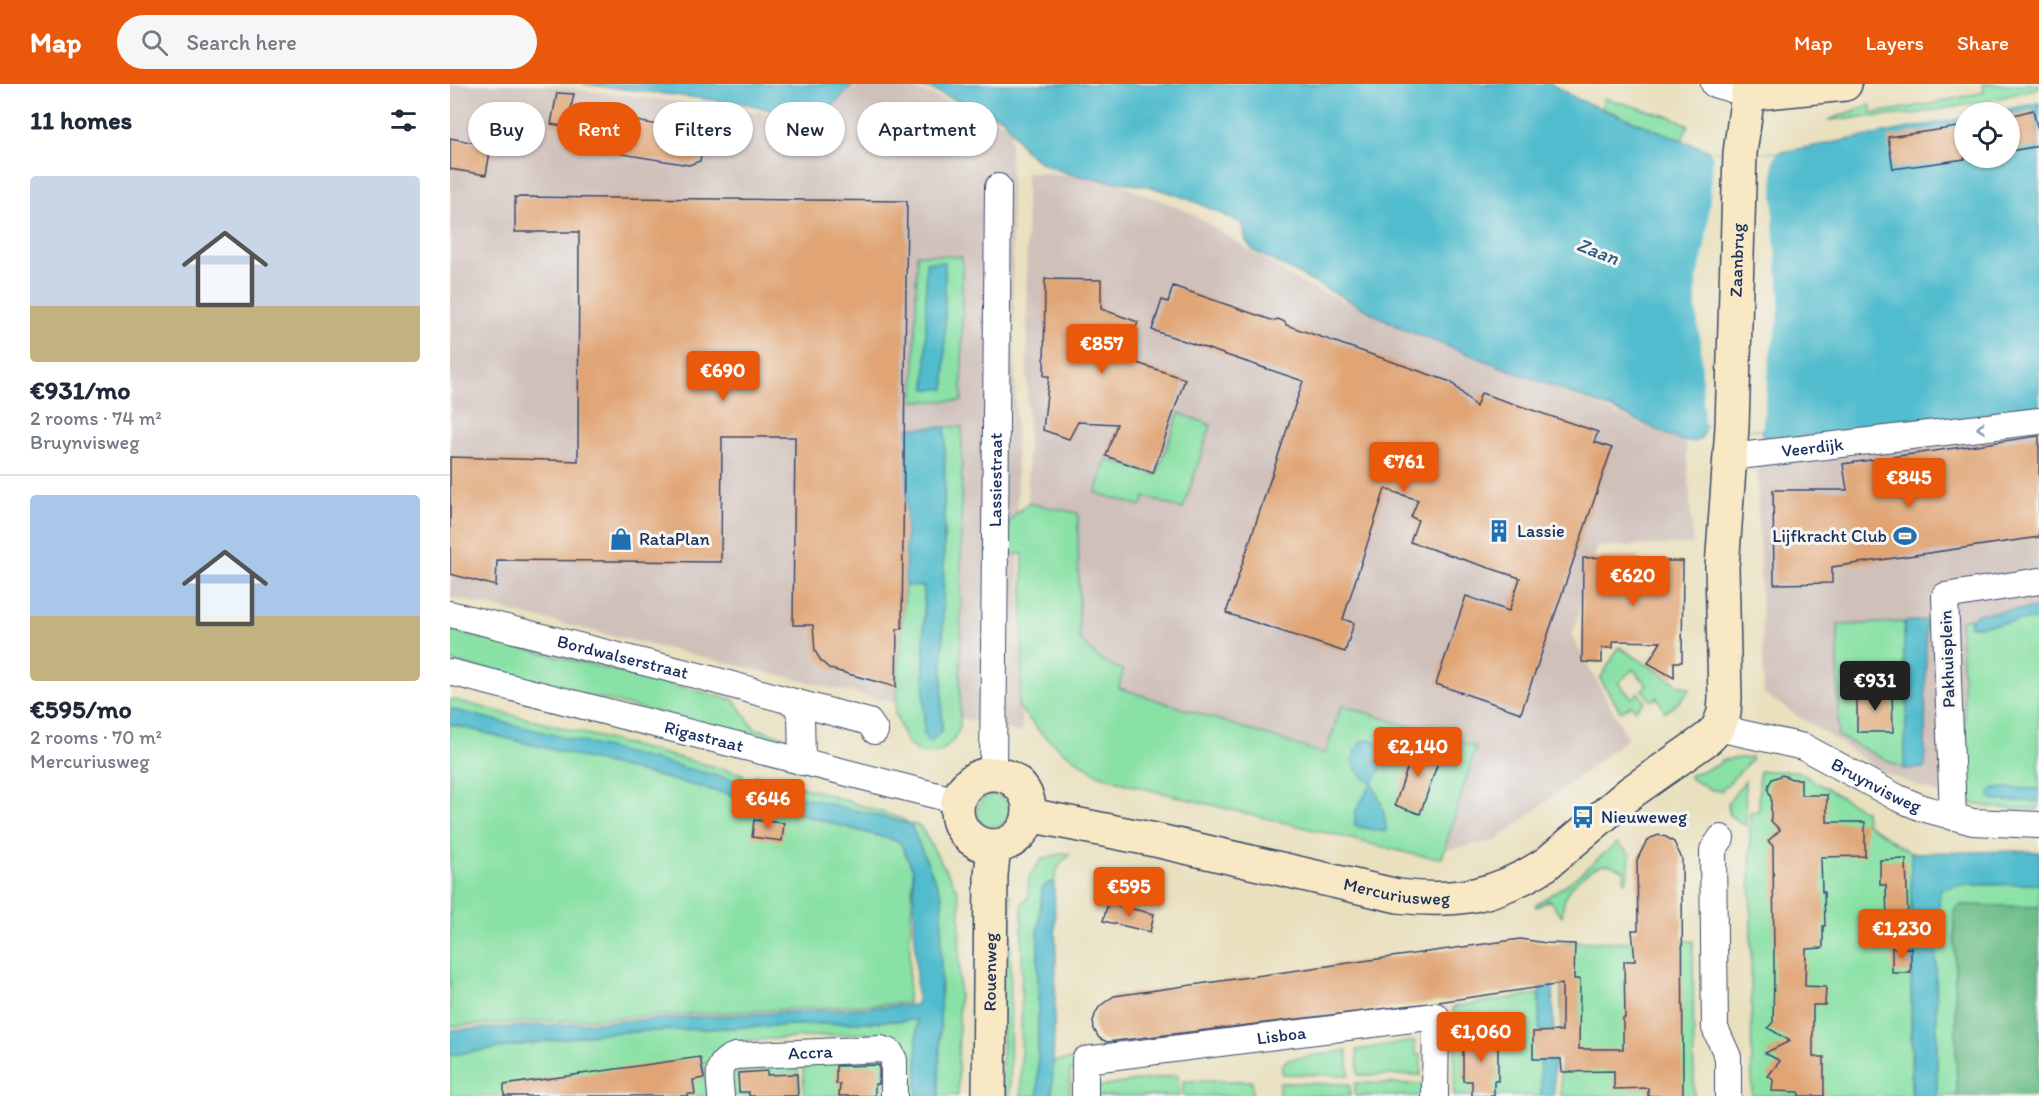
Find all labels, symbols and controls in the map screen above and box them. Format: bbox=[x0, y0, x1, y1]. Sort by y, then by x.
search box bbox=[117, 15, 537, 69]
text: Map bbox=[30, 25, 81, 59]
icon: search bbox=[138, 26, 171, 59]
text: Search here bbox=[186, 29, 297, 56]
text: Map bbox=[1794, 30, 1833, 55]
text: Layers bbox=[1866, 30, 1924, 55]
text: Share bbox=[1957, 30, 2009, 55]
chip: Buy bbox=[468, 102, 545, 156]
chip: Rent bbox=[557, 102, 641, 156]
chip: Filters bbox=[653, 102, 753, 156]
chip: New bbox=[765, 102, 845, 156]
chip: Apartment bbox=[857, 102, 997, 156]
map controls bbox=[1954, 102, 2020, 168]
button: locate bbox=[1954, 102, 2020, 168]
text: 11 homes bbox=[30, 104, 132, 136]
icon: filters bbox=[387, 104, 420, 137]
icon: home bbox=[171, 215, 279, 323]
street label: Zaanbrug bbox=[1725, 222, 1749, 298]
water label: Zaan bbox=[1574, 232, 1623, 270]
pin: €857 bbox=[1066, 324, 1138, 375]
text: €857 bbox=[1081, 331, 1123, 355]
pin: €690 bbox=[687, 351, 759, 402]
text: €690 bbox=[701, 358, 745, 382]
text: €931/mo bbox=[30, 374, 131, 406]
text: 2 rooms · 74 m² bbox=[30, 406, 162, 430]
one-way arrow bbox=[1976, 421, 1985, 434]
text: Bruynvisweg bbox=[30, 430, 139, 454]
street label: Lassiestraat bbox=[984, 432, 1007, 527]
street label: Veerdijk bbox=[1780, 433, 1845, 462]
pin: €761 bbox=[1368, 442, 1440, 493]
text: €761 bbox=[1383, 449, 1425, 473]
pin: €845 bbox=[1873, 458, 1945, 509]
text: €845 bbox=[1887, 465, 1931, 489]
building icon: Lassie bbox=[1486, 518, 1512, 544]
place label: Lassie bbox=[1517, 520, 1565, 542]
sports icon: Lijfkracht Club bbox=[1892, 523, 1918, 549]
place label: Lijfkracht Club bbox=[1772, 525, 1887, 547]
shop icon: RataPlan bbox=[608, 526, 634, 552]
place label: RataPlan bbox=[639, 528, 710, 550]
icon: home bbox=[171, 534, 279, 642]
pin: €620 bbox=[1597, 556, 1669, 607]
text: €620 bbox=[1611, 563, 1655, 587]
street label: Pakhuisplein bbox=[1934, 610, 1960, 708]
street label: Bordwalserstraat bbox=[555, 630, 691, 684]
pin: €931 bbox=[1839, 661, 1911, 712]
text: €931 bbox=[1854, 668, 1896, 692]
text: €595/mo bbox=[30, 693, 132, 725]
street label: Rigastraat bbox=[662, 716, 746, 757]
text: 2 rooms · 70 m² bbox=[30, 725, 162, 749]
pin: €2,140 bbox=[1369, 727, 1467, 778]
text: €2,140 bbox=[1388, 734, 1448, 758]
text: Mercuriusweg bbox=[30, 749, 150, 773]
street label: Bruynvisweg bbox=[1827, 753, 1925, 818]
pin: €646 bbox=[732, 779, 804, 830]
text: €646 bbox=[746, 786, 790, 810]
bus stop icon: Nieuweweg bbox=[1570, 804, 1596, 830]
place label: Nieuweweg bbox=[1601, 806, 1688, 828]
pin: €595 bbox=[1093, 867, 1165, 918]
street label: Mercuriusweg bbox=[1341, 873, 1451, 910]
text: €595 bbox=[1108, 874, 1150, 898]
pin: €1,230 bbox=[1853, 909, 1951, 960]
text: €1,230 bbox=[1872, 916, 1932, 940]
street label: Rouenweg bbox=[979, 932, 1001, 1011]
pin: €1,060 bbox=[1432, 1012, 1530, 1063]
text: €1,060 bbox=[1451, 1019, 1511, 1043]
street label: Lisboa bbox=[1255, 1021, 1308, 1049]
street label: Accra bbox=[787, 1040, 834, 1064]

